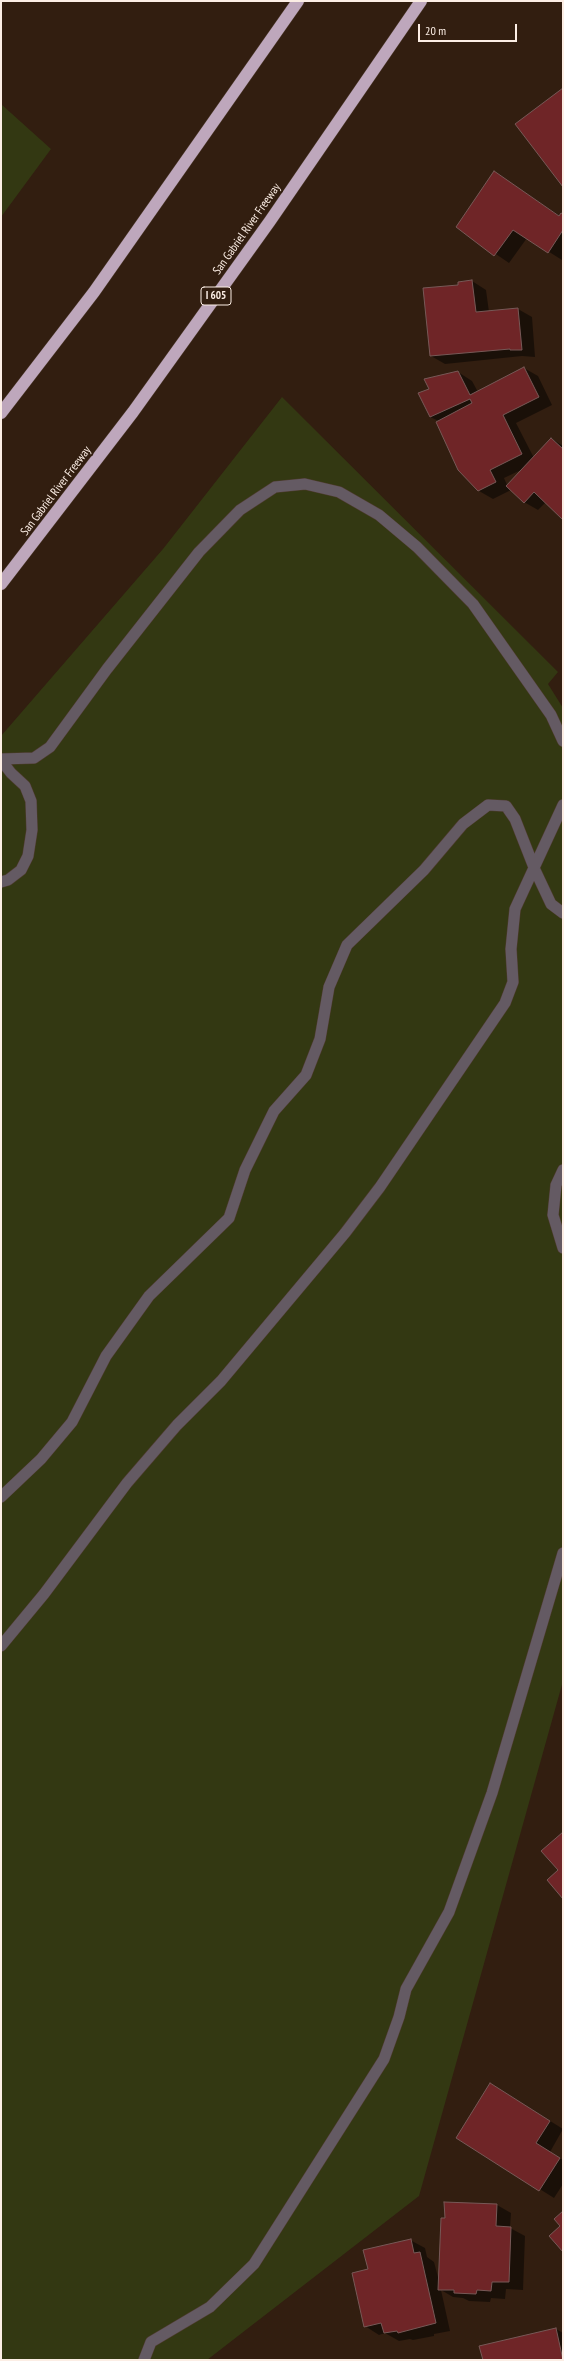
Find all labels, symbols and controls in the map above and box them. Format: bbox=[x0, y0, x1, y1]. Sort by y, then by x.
scale bar bbox=[420, 16, 519, 42]
text: 20 m bbox=[425, 23, 446, 38]
street label: San Gabriel River Freeway bbox=[210, 181, 284, 277]
road number: I 605 bbox=[201, 287, 231, 305]
street label: San Gabriel River Freeway bbox=[18, 444, 94, 538]

